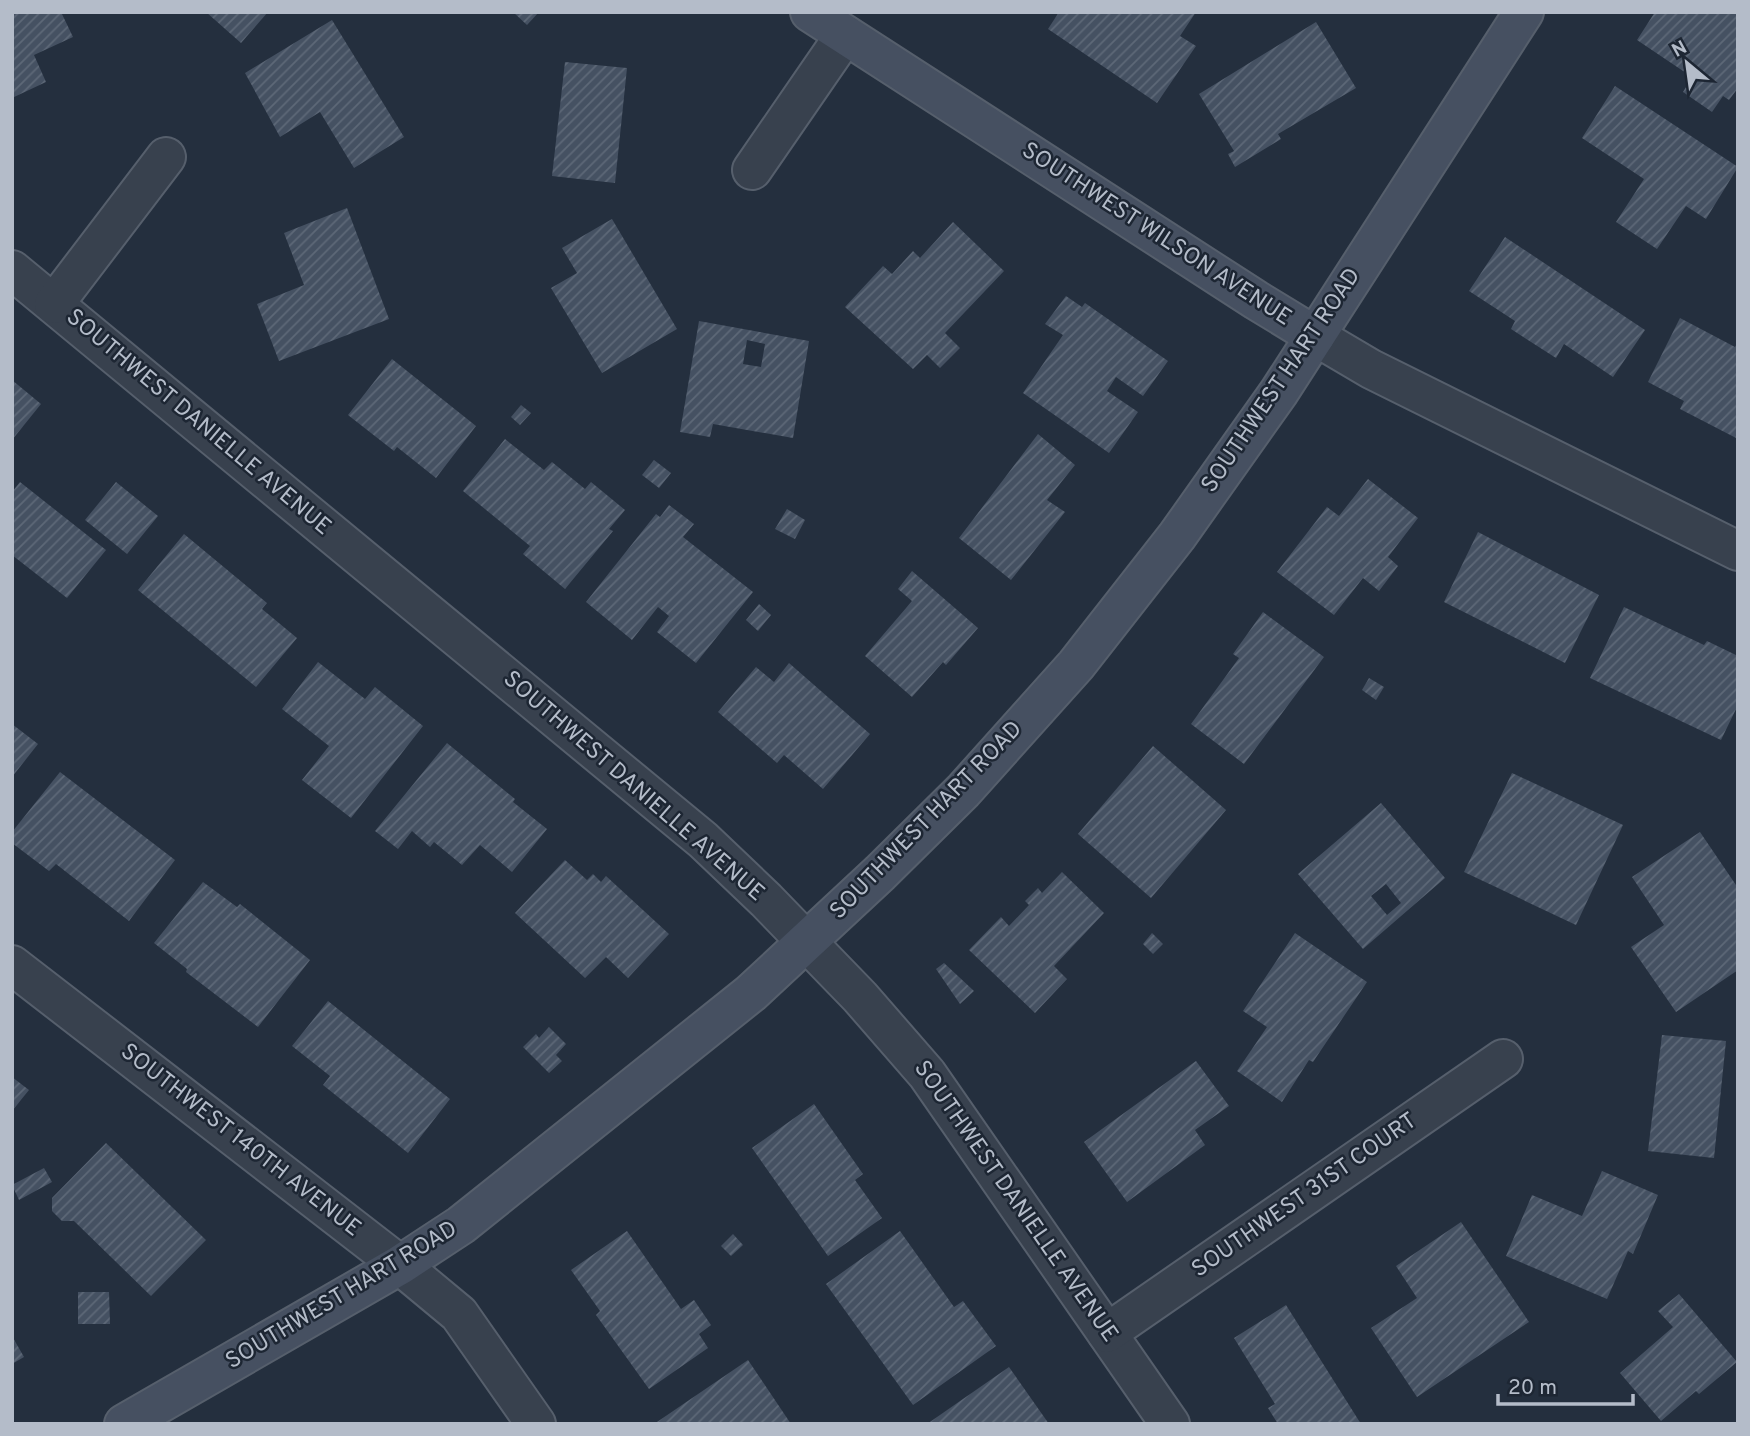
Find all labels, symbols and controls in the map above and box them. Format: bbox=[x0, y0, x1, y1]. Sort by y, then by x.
north arrow bbox=[1652, 28, 1722, 98]
text: N bbox=[1668, 36, 1692, 64]
street label: SOUTHWEST WILSON AVENUE bbox=[1016, 137, 1296, 333]
street label: SOUTHWEST HART ROAD bbox=[1196, 263, 1368, 499]
street label: SOUTHWEST DANIELLE AVENUE bbox=[60, 304, 336, 542]
street label: SOUTHWEST DANIELLE AVENUE bbox=[496, 665, 770, 909]
street label: SOUTHWEST HART ROAD bbox=[825, 716, 1029, 926]
street label: SOUTHWEST 140TH AVENUE bbox=[114, 1038, 366, 1244]
street label: SOUTHWEST DANIELLE AVENUE bbox=[906, 1056, 1124, 1348]
street label: SOUTHWEST 31ST COURT bbox=[1187, 1107, 1423, 1285]
street label: SOUTHWEST HART ROAD bbox=[221, 1215, 463, 1377]
scale bar bbox=[1498, 1362, 1633, 1406]
text: 20 m bbox=[1508, 1375, 1557, 1402]

